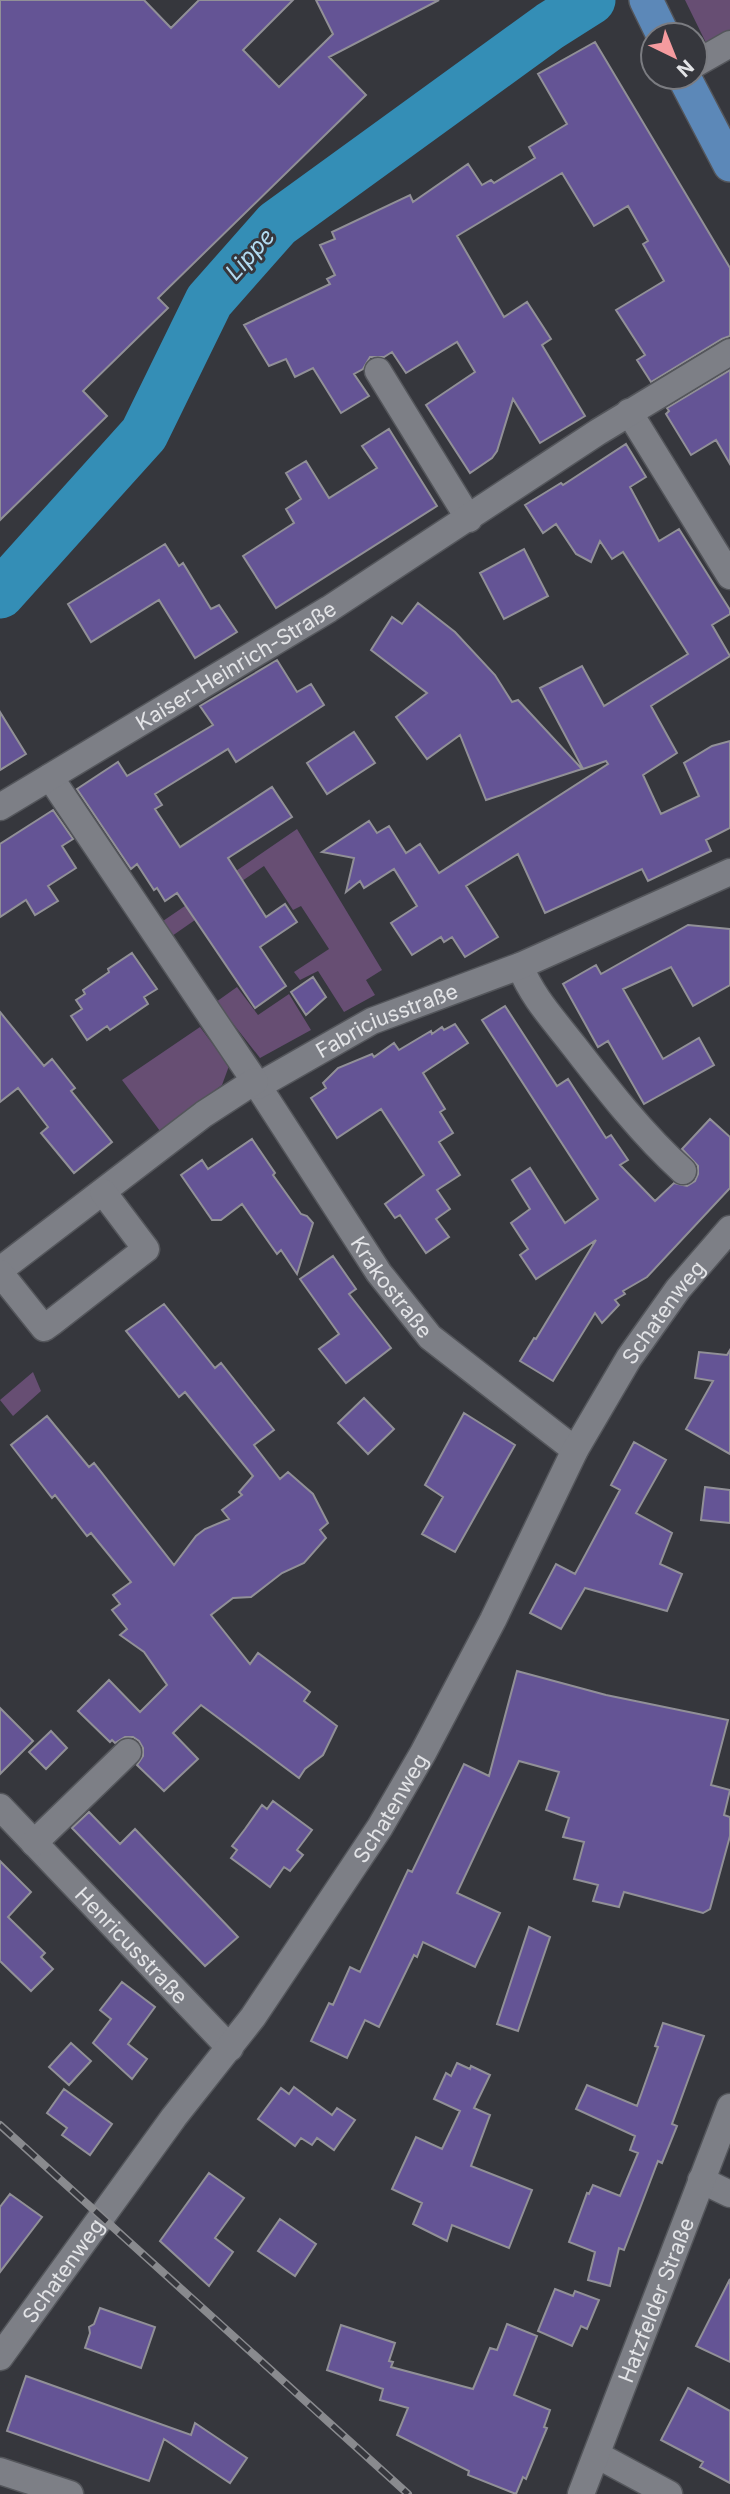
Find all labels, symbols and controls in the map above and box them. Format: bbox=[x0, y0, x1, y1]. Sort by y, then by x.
north arrow bbox=[639, 21, 709, 91]
text: N bbox=[672, 55, 698, 81]
water label: Lippe bbox=[220, 222, 280, 286]
street label: Kaiser-Heinrich-Straße bbox=[131, 595, 340, 735]
street label: Fabriciusstraße bbox=[311, 978, 461, 1063]
street label: Krakostraße bbox=[346, 1231, 438, 1343]
street label: Schatenweg bbox=[616, 1255, 710, 1369]
street label: Schatenweg bbox=[347, 1749, 433, 1867]
street label: Henricusstraße bbox=[70, 1882, 193, 2009]
street label: Schatenweg bbox=[17, 2213, 109, 2327]
street label: Hatzfelder Straße bbox=[613, 2214, 699, 2386]

